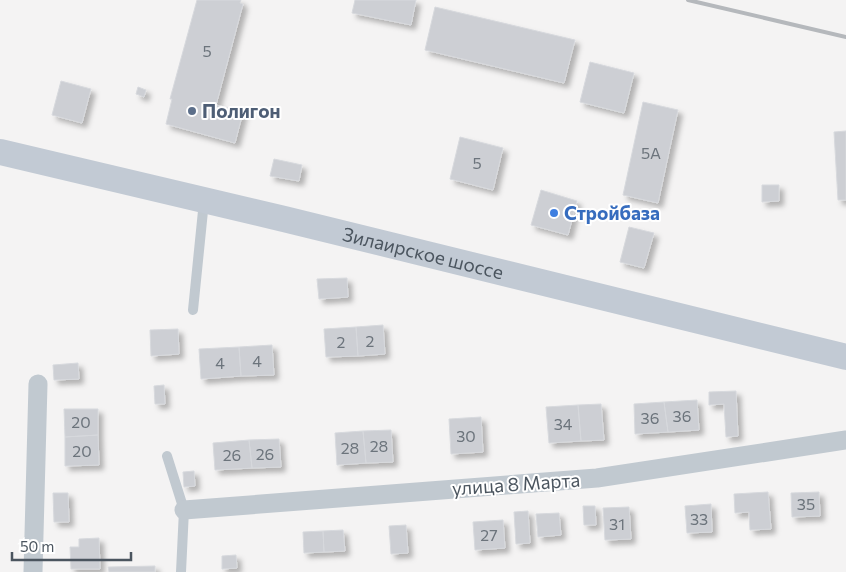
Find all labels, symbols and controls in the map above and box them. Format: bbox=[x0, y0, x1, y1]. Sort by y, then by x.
house number: 5 bbox=[202, 41, 212, 60]
place label: Полигон bbox=[202, 99, 281, 122]
marker: Полигон bbox=[186, 105, 198, 117]
house number: 5А bbox=[641, 143, 661, 162]
house number: 5 bbox=[472, 153, 482, 172]
place label: Стройбаза bbox=[564, 201, 660, 224]
marker: Стройбаза bbox=[548, 207, 560, 219]
street label: Зилаирское шоссе bbox=[340, 222, 506, 283]
house number: 2 bbox=[366, 331, 375, 350]
house number: 2 bbox=[337, 332, 346, 351]
house number: 4 bbox=[252, 351, 262, 370]
house number: 4 bbox=[215, 353, 225, 372]
house number: 36 bbox=[673, 406, 691, 425]
house number: 36 bbox=[641, 408, 659, 427]
house number: 20 bbox=[71, 412, 91, 431]
house number: 34 bbox=[554, 414, 573, 433]
house number: 30 bbox=[456, 426, 476, 445]
house number: 28 bbox=[370, 436, 388, 455]
house number: 28 bbox=[341, 438, 359, 457]
house number: 20 bbox=[72, 441, 92, 460]
house number: 26 bbox=[256, 444, 274, 463]
house number: 26 bbox=[223, 445, 241, 464]
street label: улица 8 Марта bbox=[451, 468, 581, 499]
house number: 35 bbox=[797, 494, 815, 513]
house number: 33 bbox=[690, 509, 708, 528]
house number: 31 bbox=[609, 514, 625, 533]
house number: 27 bbox=[480, 525, 498, 544]
scale bar bbox=[12, 530, 131, 562]
text: 50 m bbox=[20, 537, 54, 555]

